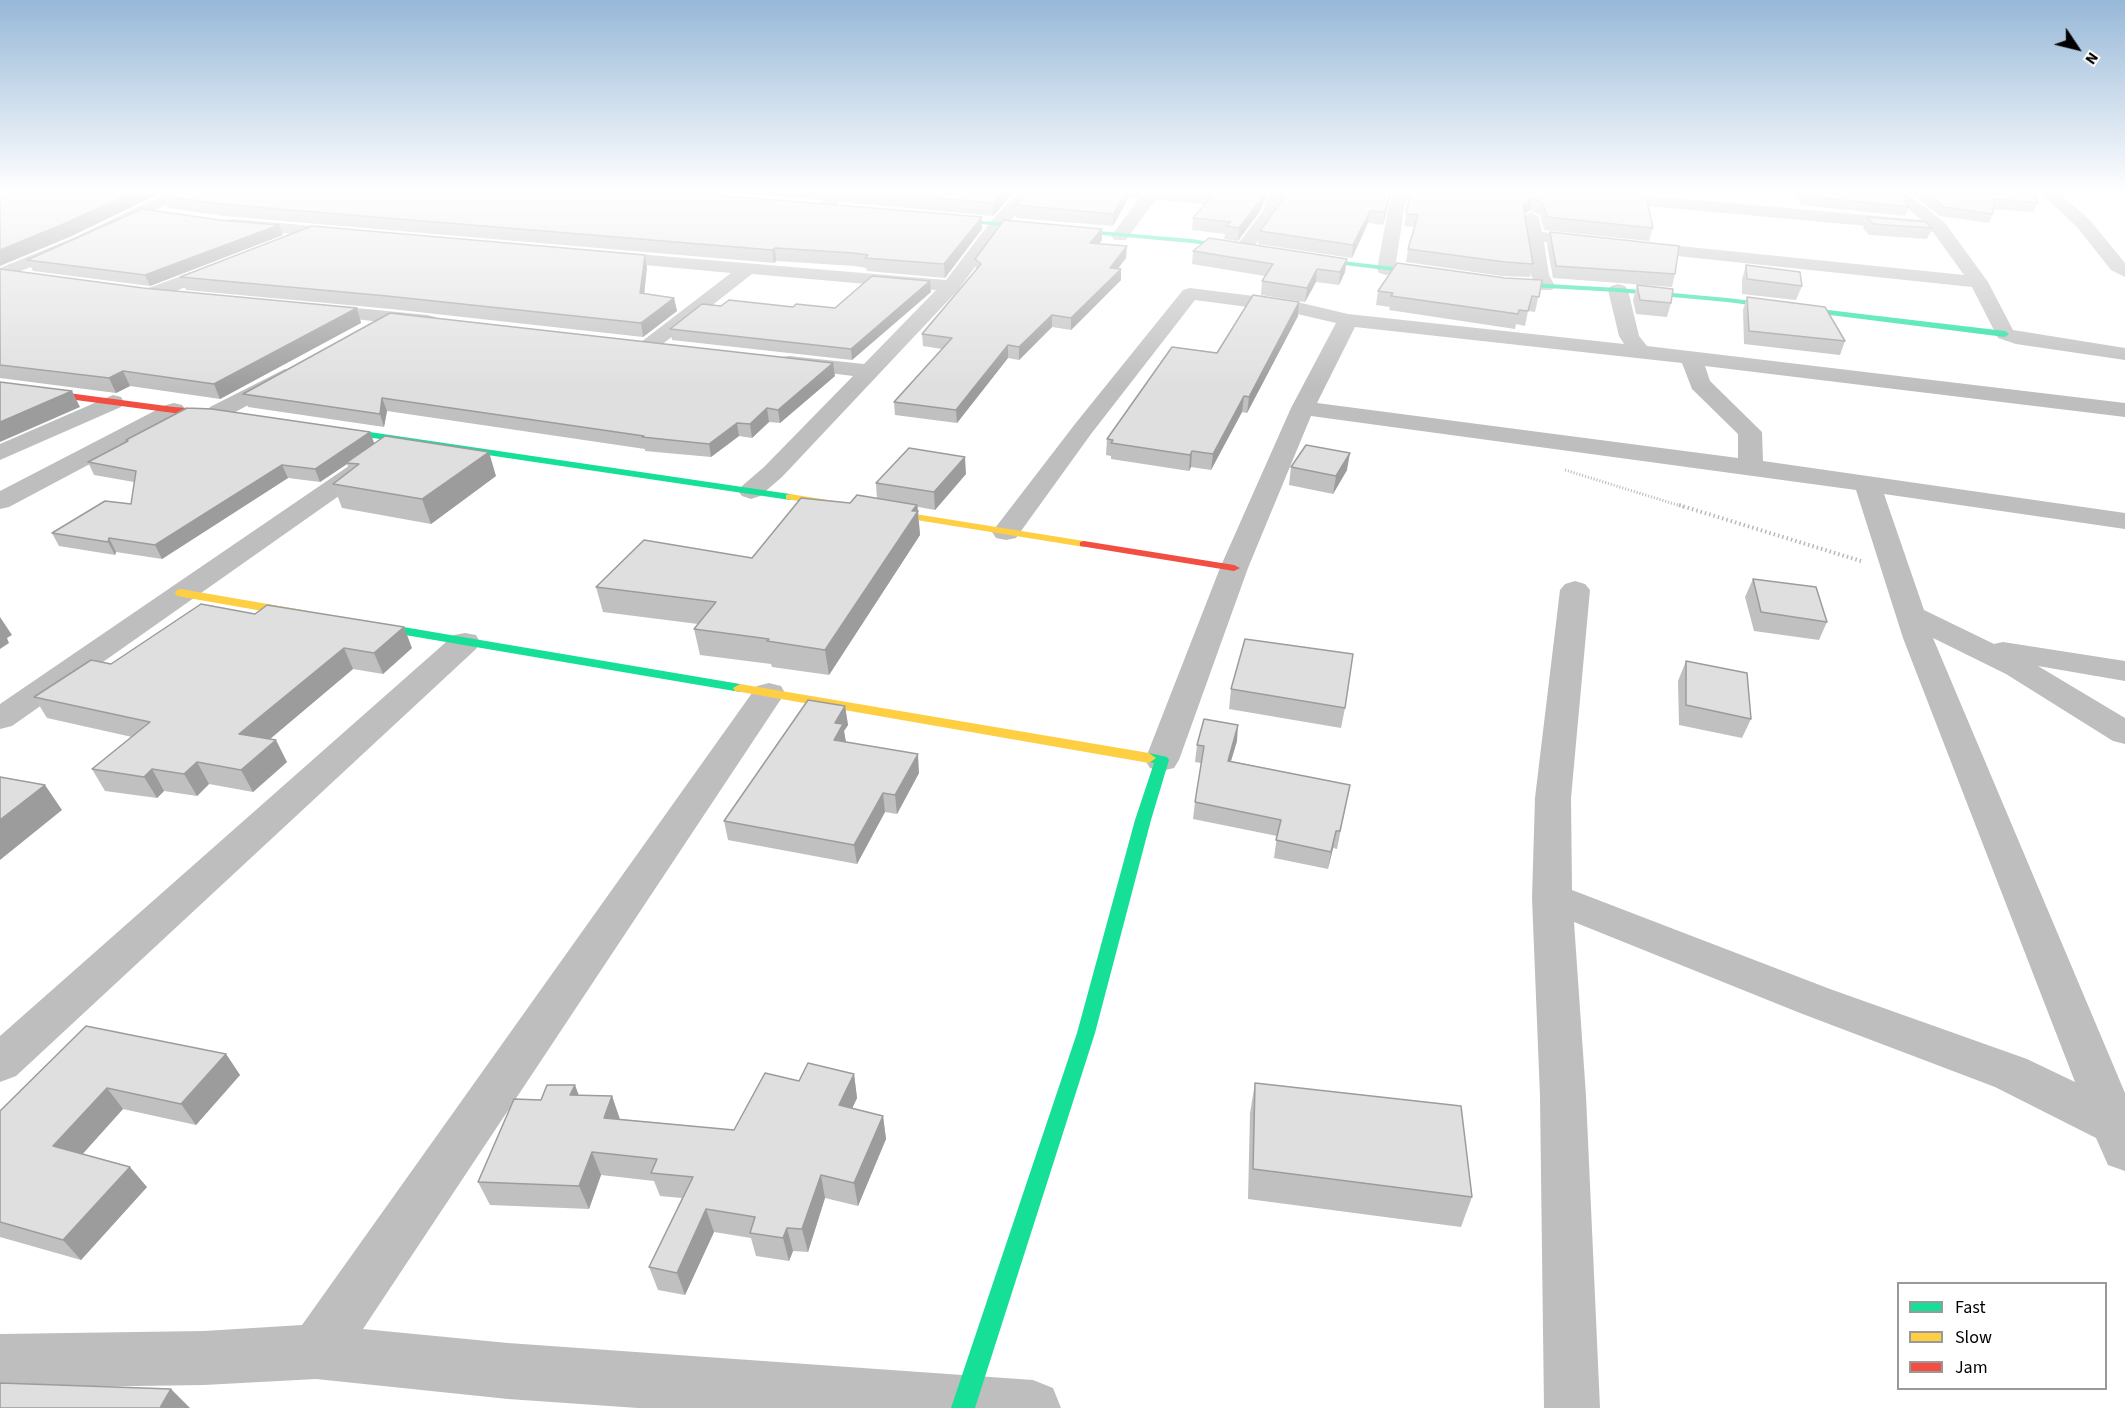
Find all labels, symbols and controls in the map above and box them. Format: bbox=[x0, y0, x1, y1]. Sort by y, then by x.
north arrow bbox=[2047, 18, 2107, 78]
text: N bbox=[2080, 48, 2104, 69]
legend bbox=[1897, 1282, 2107, 1390]
text: Fast bbox=[1955, 1295, 1986, 1320]
text: Slow bbox=[1955, 1325, 1992, 1350]
text: Jam bbox=[1955, 1355, 1988, 1380]

